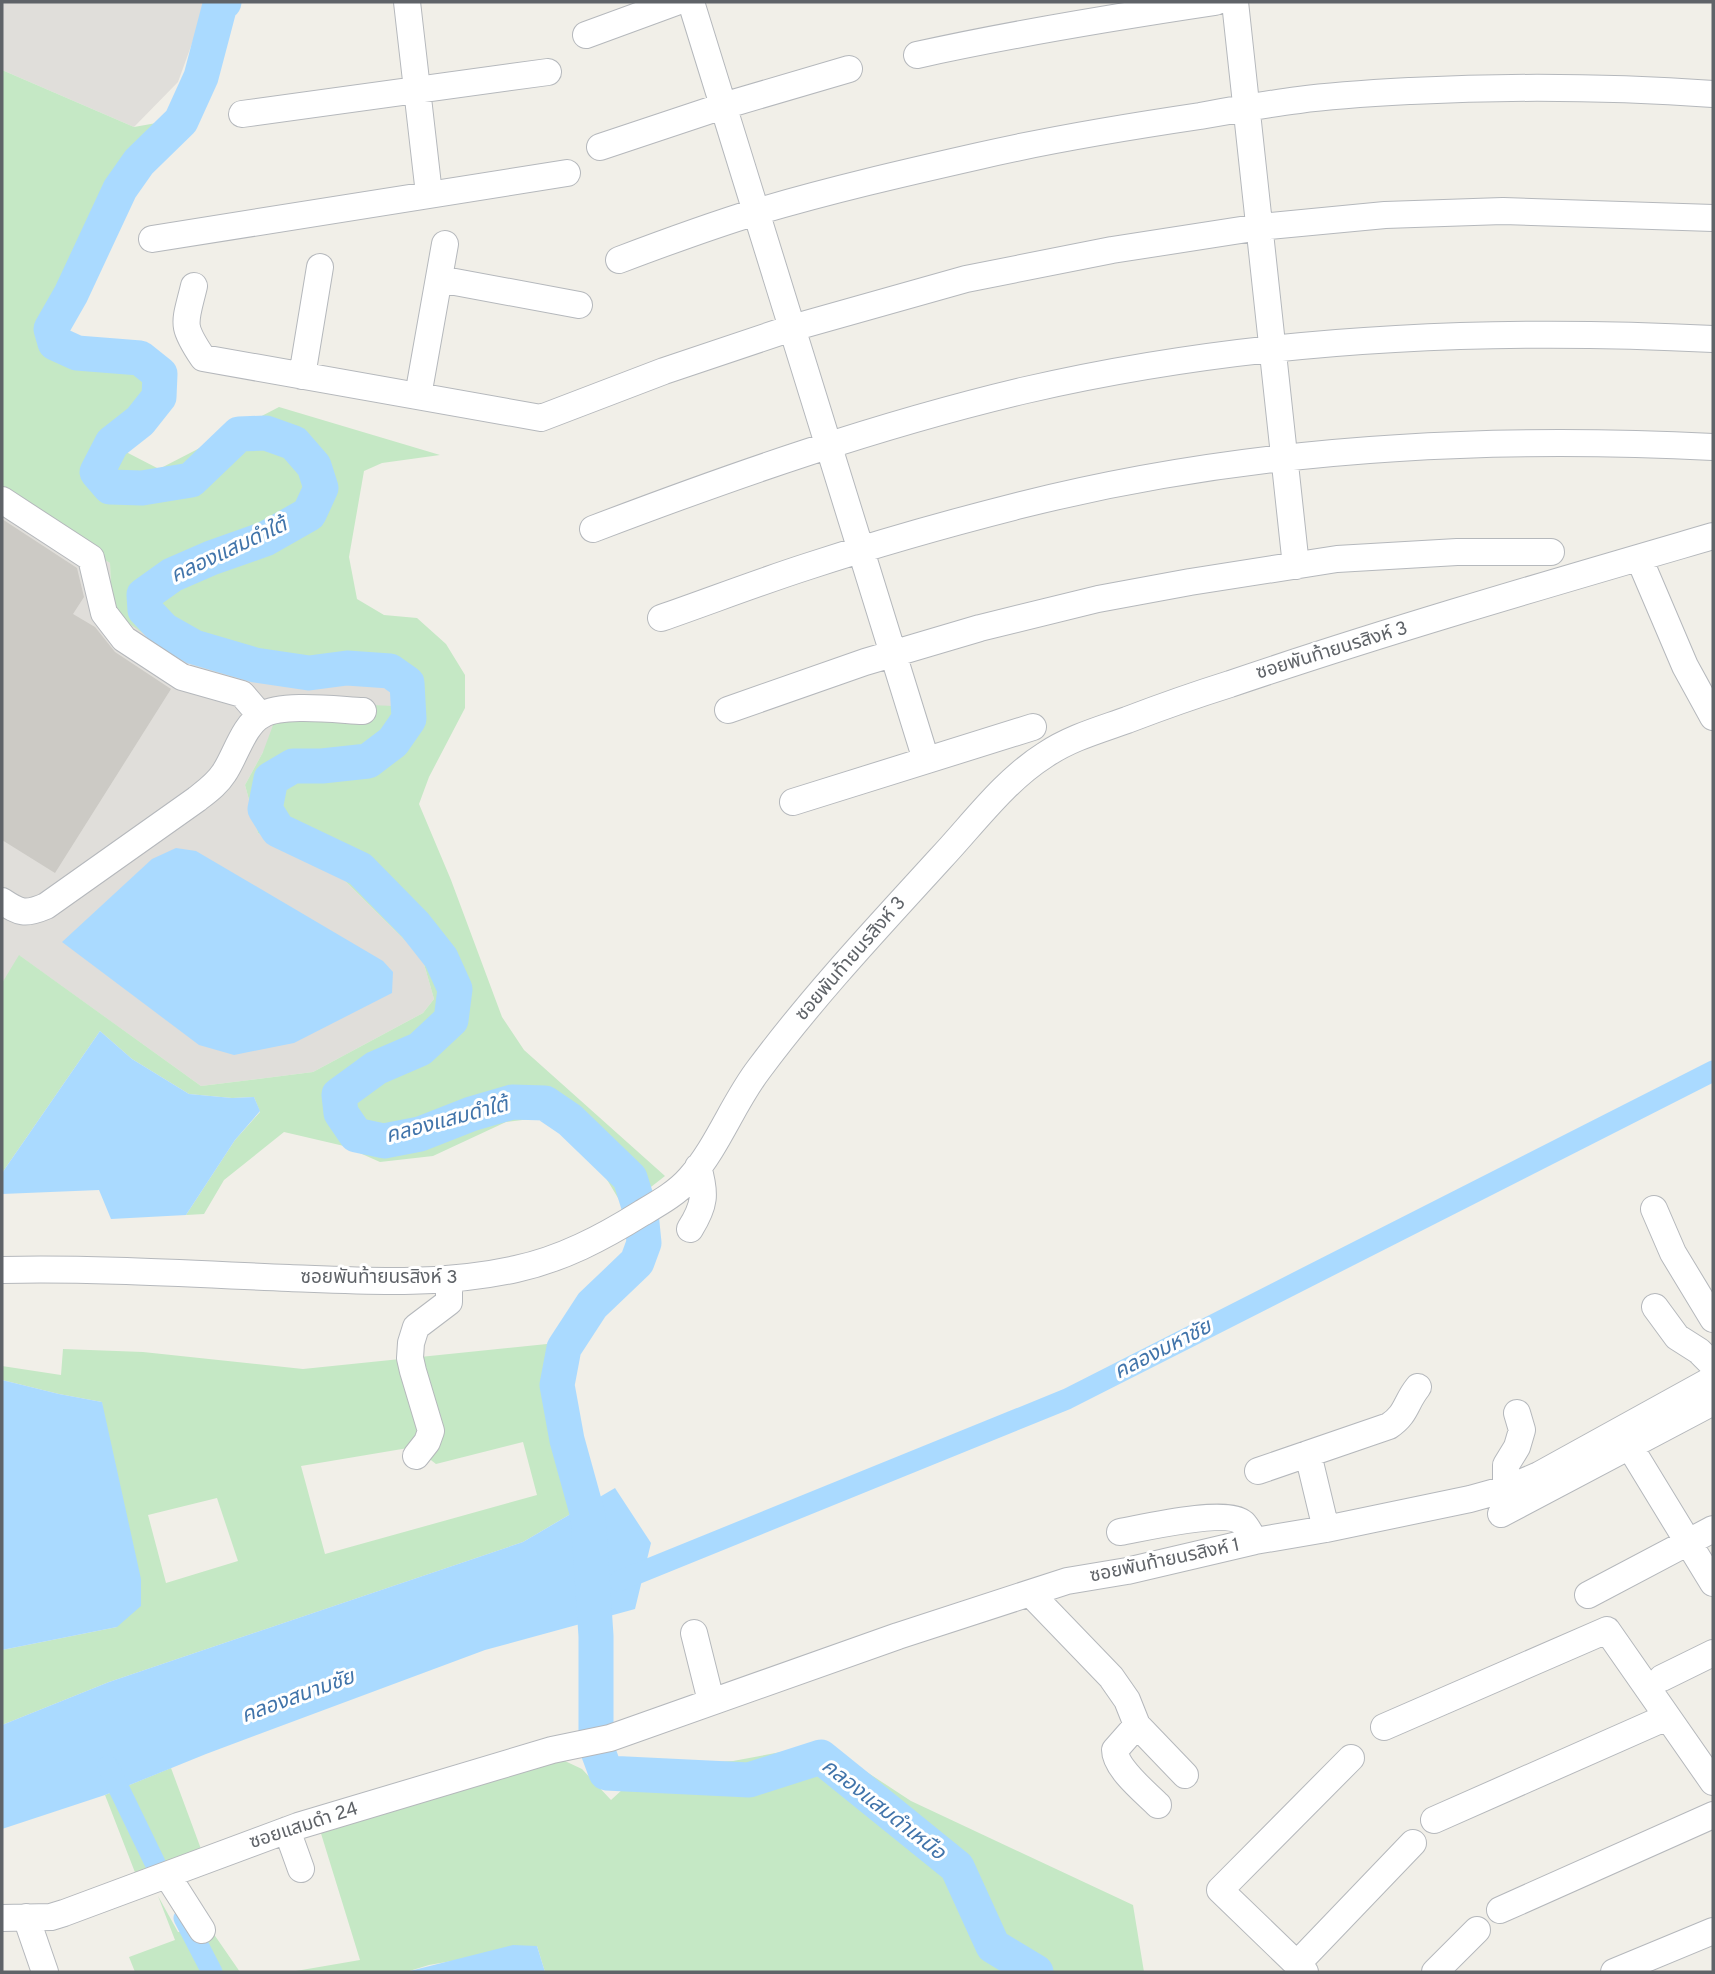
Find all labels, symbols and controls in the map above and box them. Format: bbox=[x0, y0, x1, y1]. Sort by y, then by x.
water label: คลองแสมดำใต้ bbox=[166, 511, 294, 590]
street label: ซอยพันท้ายนรสิงห์ 3 bbox=[1253, 616, 1411, 685]
street label: ซอยพันท้ายนรสิงห์ 3 bbox=[790, 891, 912, 1026]
water label: คลองแสมดำใต้ bbox=[383, 1091, 514, 1150]
street label: ซอยพันท้ายนรสิงห์ 3 bbox=[300, 1265, 458, 1290]
water label: คลองมหาชัย bbox=[1110, 1313, 1218, 1386]
street label: ซอยพันท้ายนรสิงห์ 1 bbox=[1088, 1532, 1242, 1589]
water label: คลองสนามชัย bbox=[238, 1664, 360, 1730]
water label: คลองแสมดำเหนือ bbox=[816, 1753, 951, 1867]
street label: ซอยแสมดำ 24 bbox=[247, 1797, 361, 1855]

